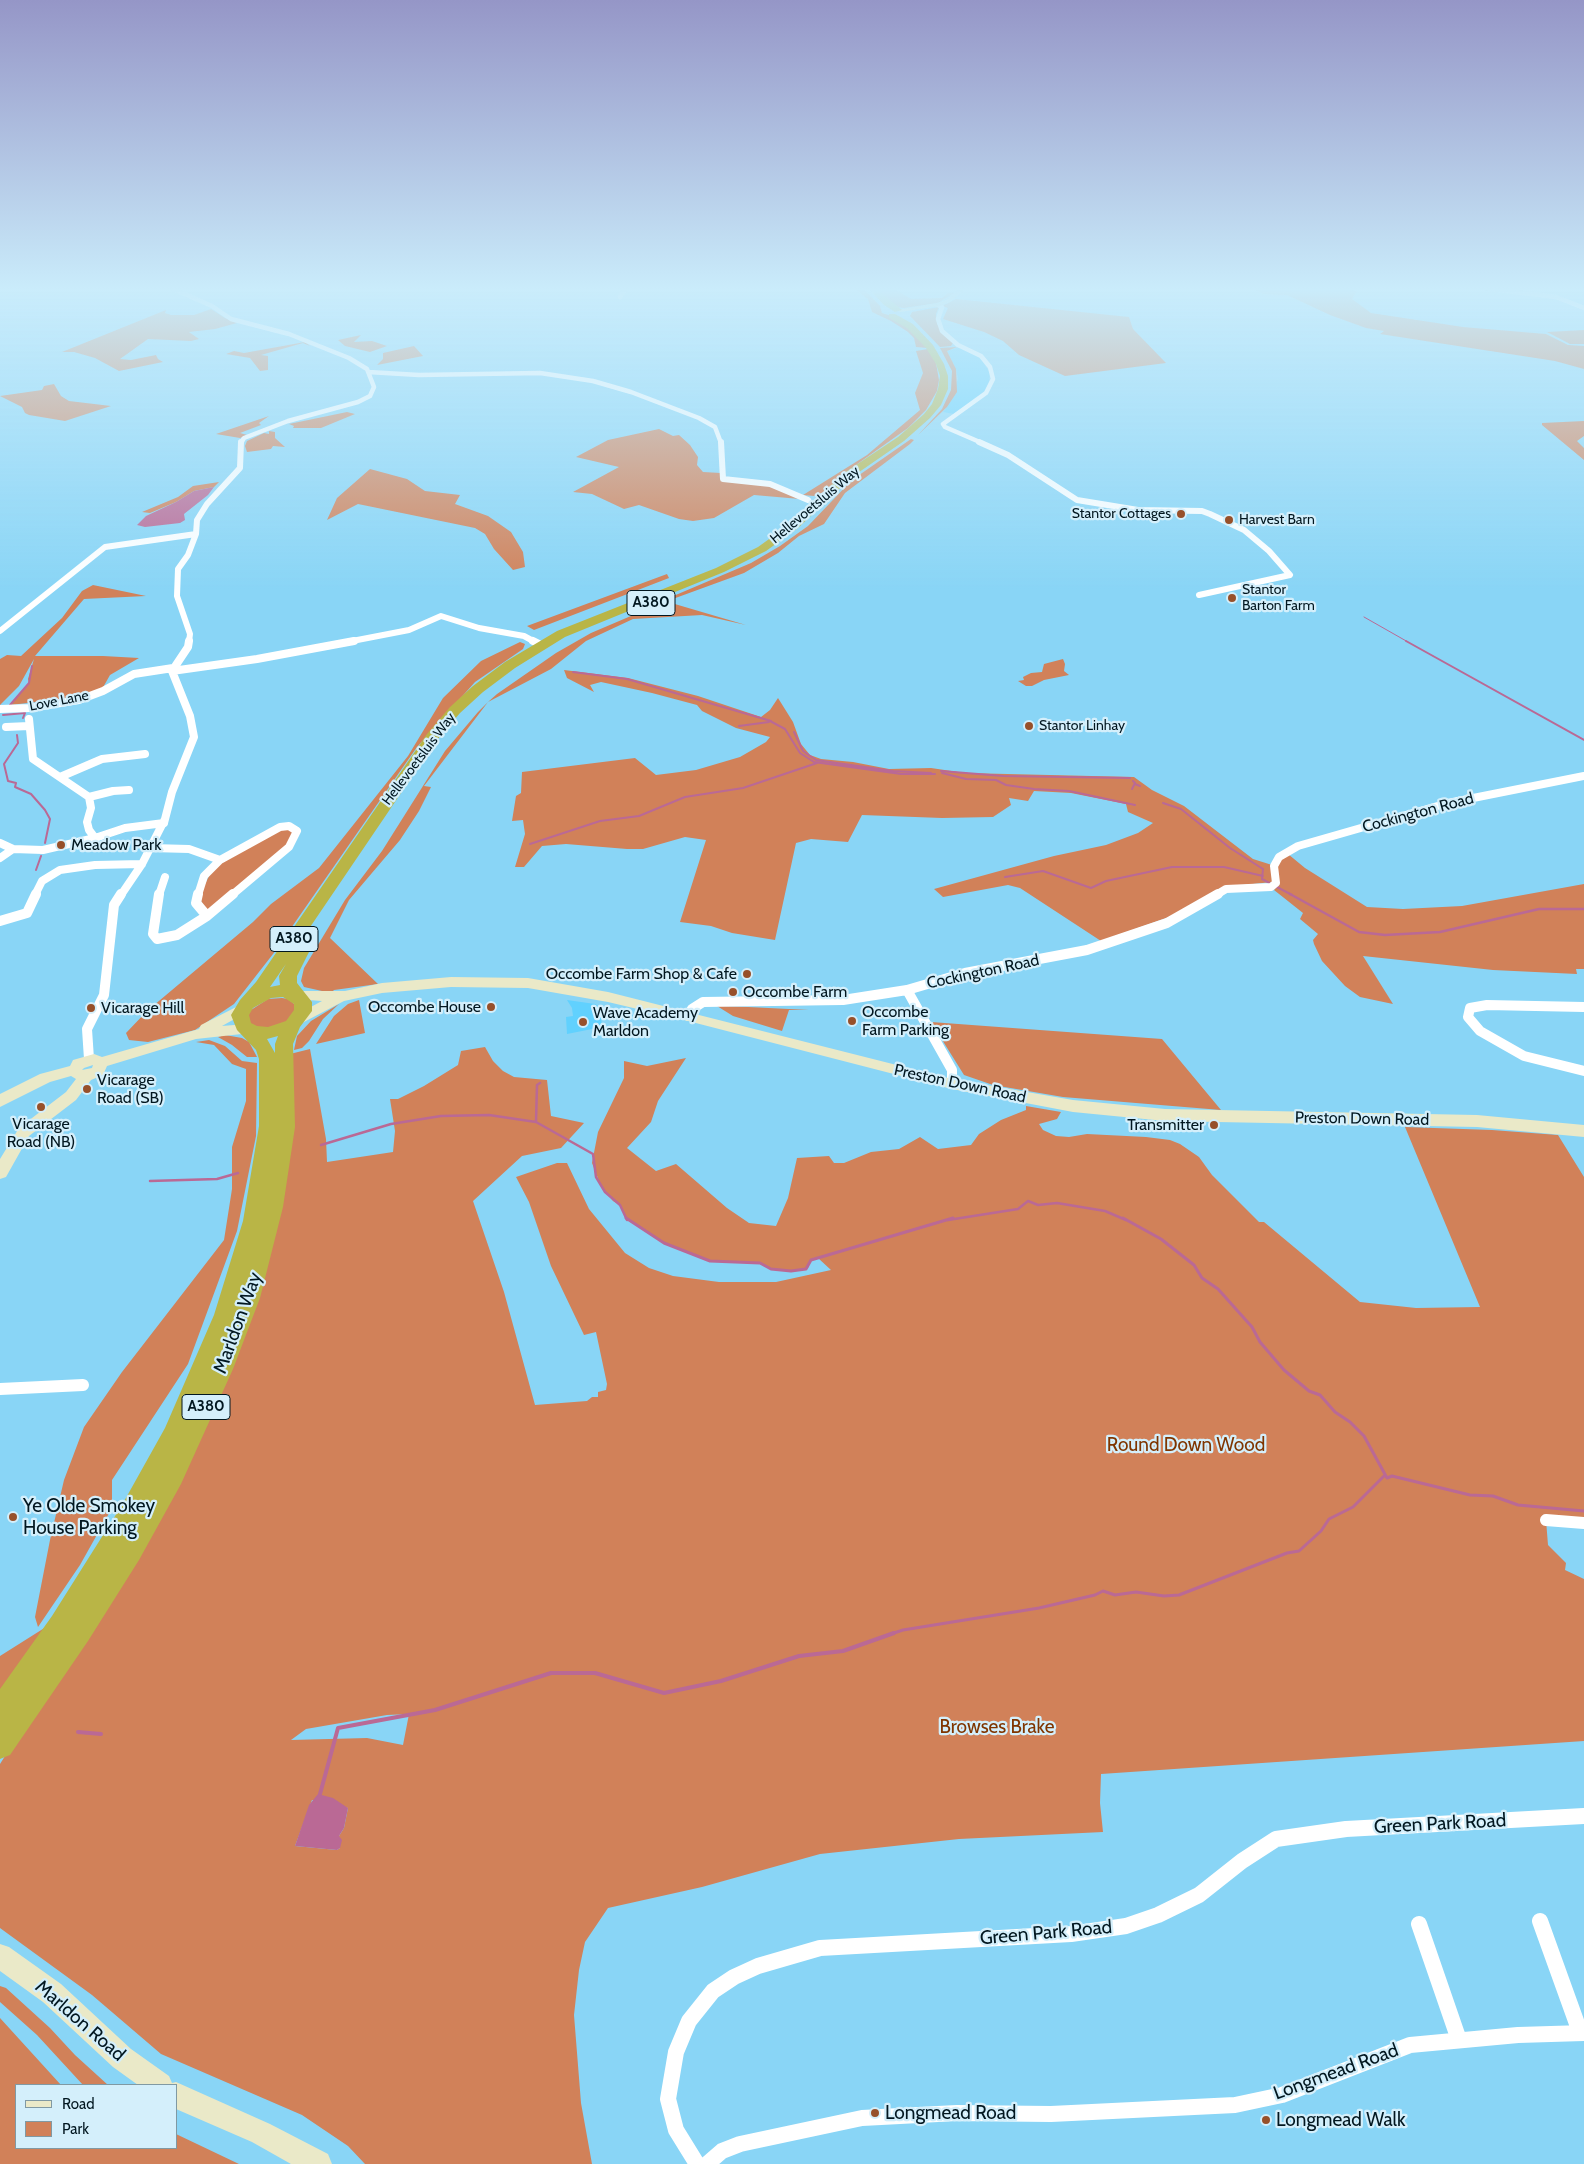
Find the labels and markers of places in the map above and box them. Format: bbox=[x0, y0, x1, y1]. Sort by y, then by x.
place label: Stantor Cottages bbox=[1072, 506, 1171, 522]
marker: Stantor Cottages bbox=[1175, 508, 1187, 520]
place label: Harvest Barn bbox=[1239, 512, 1315, 528]
marker: Harvest Barn bbox=[1223, 514, 1235, 526]
place label: Stantor Barton Farm bbox=[1242, 582, 1315, 614]
marker: Stantor Barton Farm bbox=[1226, 592, 1238, 604]
place label: Stantor Linhay bbox=[1039, 718, 1125, 734]
marker: Stantor Linhay bbox=[1023, 720, 1035, 732]
place label: Meadow Park bbox=[71, 835, 161, 855]
marker: Meadow Park bbox=[55, 839, 67, 851]
place label: Occombe Farm Shop & Cafe bbox=[546, 964, 737, 984]
marker: Occombe Farm Shop & Cafe bbox=[741, 968, 753, 980]
place label: Occombe Farm bbox=[743, 982, 847, 1002]
marker: Occombe Farm bbox=[727, 986, 739, 998]
place label: Occombe House bbox=[368, 997, 481, 1017]
place label: Vicarage Hill bbox=[101, 998, 184, 1018]
marker: Occombe House bbox=[485, 1001, 497, 1013]
marker: Vicarage Hill bbox=[85, 1002, 97, 1014]
place label: Occombe Farm Parking bbox=[862, 1002, 949, 1040]
place label: Wave Academy Marldon bbox=[593, 1003, 698, 1041]
marker: Occombe Farm Parking bbox=[846, 1015, 858, 1027]
marker: Wave Academy Marldon bbox=[577, 1016, 589, 1028]
place label: Vicarage Road (SB) bbox=[97, 1070, 164, 1108]
marker: Vicarage Road (SB) bbox=[81, 1083, 93, 1095]
marker: Vicarage Road (NB) bbox=[35, 1101, 47, 1113]
place label: Vicarage Road (NB) bbox=[7, 1114, 75, 1152]
place label: Transmitter bbox=[1127, 1115, 1204, 1135]
marker: Transmitter bbox=[1208, 1119, 1220, 1131]
place label: Ye Olde Smokey House Parking bbox=[23, 1495, 155, 1539]
marker: Ye Olde Smokey House Parking bbox=[7, 1511, 19, 1523]
place label: Longmead Road bbox=[885, 2102, 1016, 2124]
marker: Longmead Road bbox=[869, 2107, 881, 2119]
place label: Longmead Walk bbox=[1276, 2109, 1406, 2131]
marker: Longmead Walk bbox=[1260, 2114, 1272, 2126]

